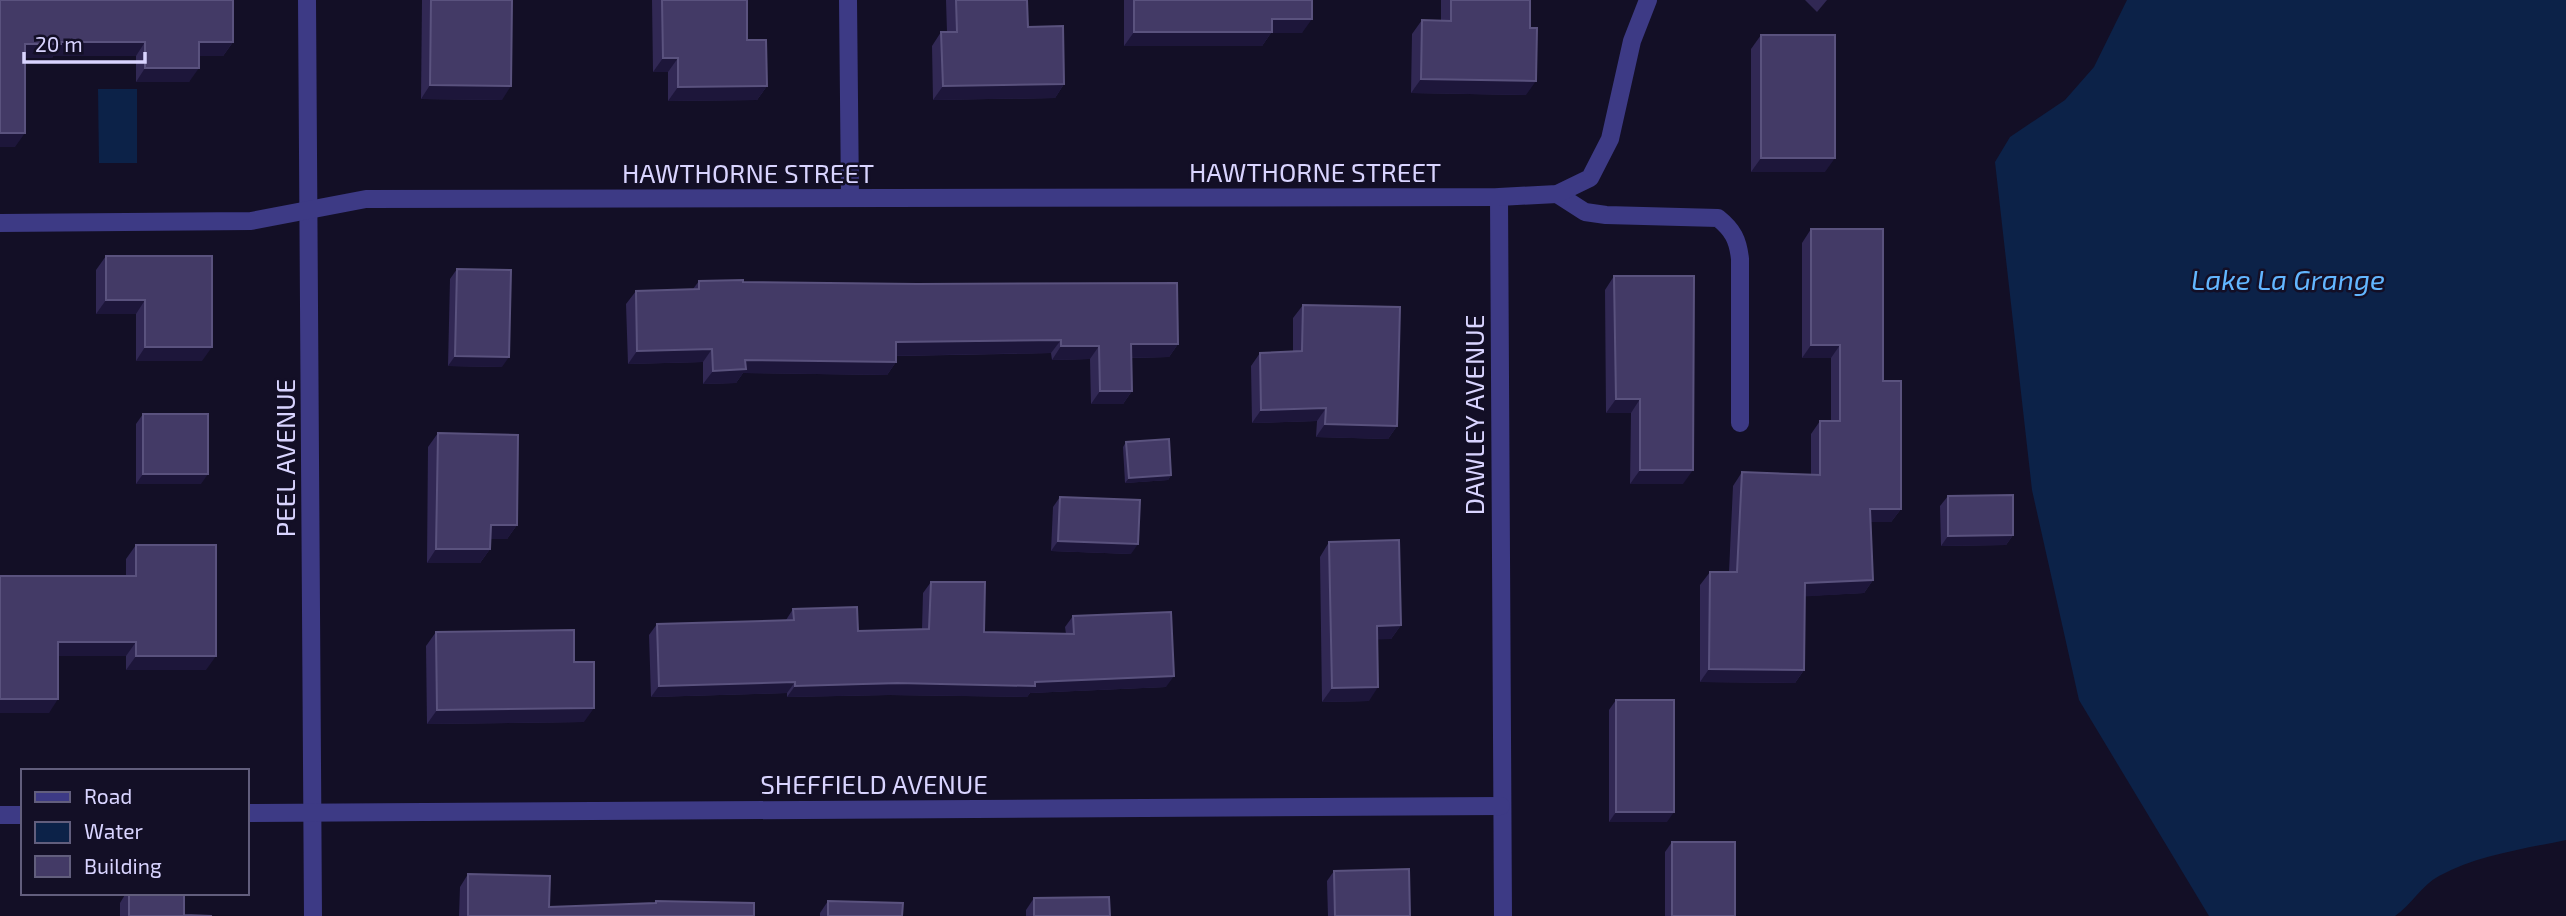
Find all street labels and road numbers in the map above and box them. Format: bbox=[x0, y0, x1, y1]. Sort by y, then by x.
street label: HAWTHORNE STREET bbox=[1189, 156, 1441, 187]
street label: HAWTHORNE STREET bbox=[622, 157, 874, 188]
street label: DAWLEY AVENUE bbox=[1458, 315, 1489, 515]
street label: PEEL AVENUE bbox=[269, 379, 300, 537]
street label: SHEFFIELD AVENUE bbox=[760, 768, 988, 799]

